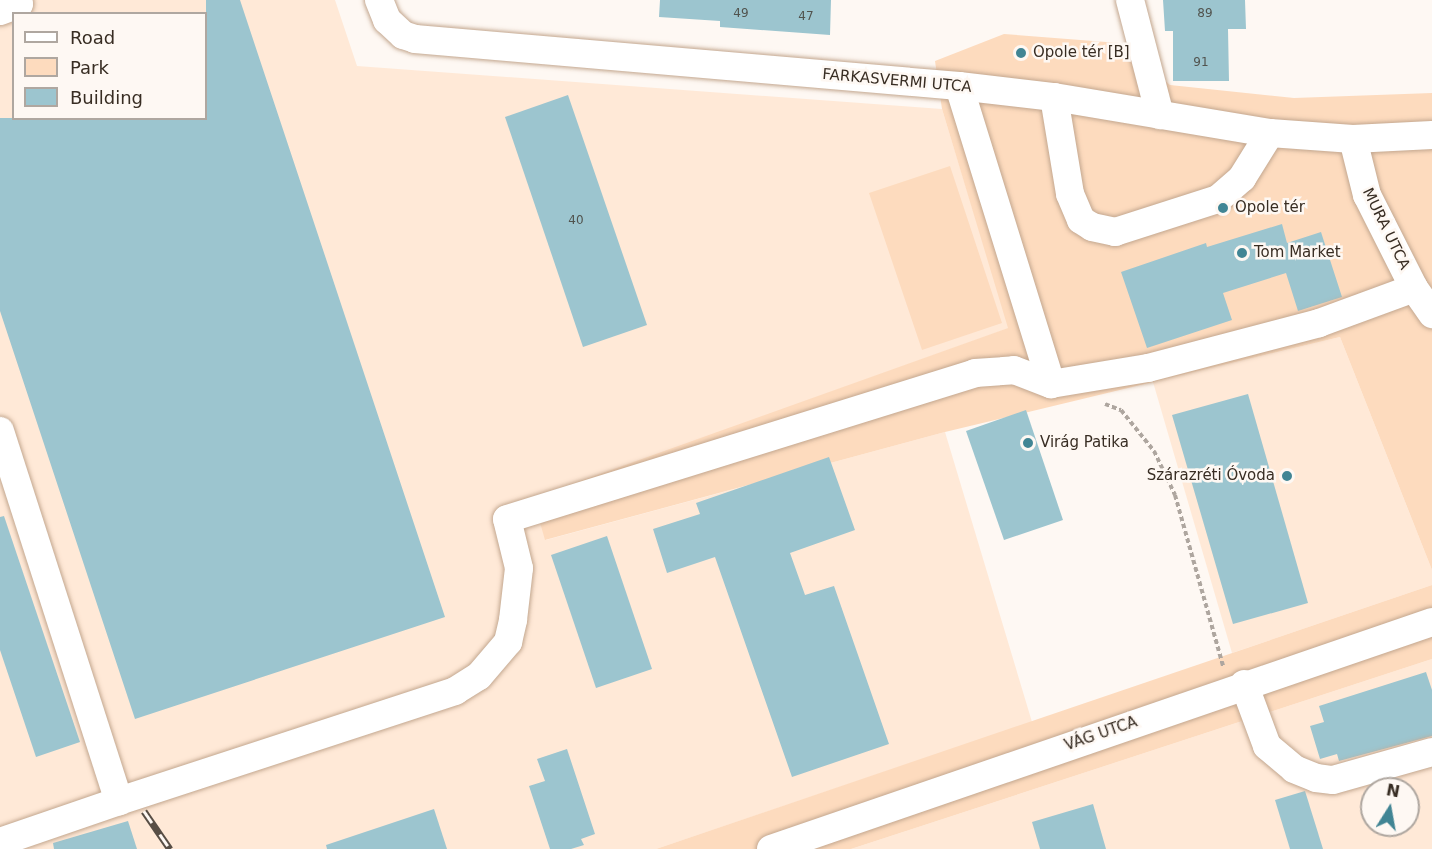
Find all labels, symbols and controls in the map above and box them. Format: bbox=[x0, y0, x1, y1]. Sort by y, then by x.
house number: 49 bbox=[733, 7, 749, 21]
house number: 89 bbox=[1197, 7, 1213, 21]
house number: 47 bbox=[798, 10, 814, 24]
legend bbox=[12, 12, 207, 120]
text: Road bbox=[70, 27, 115, 48]
place label: Opole tér [B] bbox=[1033, 44, 1130, 62]
marker: Opole tér [B] bbox=[1014, 46, 1028, 60]
house number: 91 bbox=[1193, 56, 1209, 70]
text: Park bbox=[70, 57, 109, 78]
street label: FARKASVERMI UTCA bbox=[822, 66, 972, 96]
text: Building bbox=[70, 87, 143, 108]
street label: MURA UTCA bbox=[1358, 185, 1414, 273]
place label: Opole tér bbox=[1235, 199, 1305, 217]
marker: Opole tér bbox=[1216, 201, 1230, 215]
house number: 40 bbox=[568, 214, 584, 228]
place label: Tom Market bbox=[1254, 244, 1341, 262]
marker: Tom Market bbox=[1235, 246, 1249, 260]
place label: Virág Patika bbox=[1040, 434, 1129, 452]
marker: Virág Patika bbox=[1021, 436, 1035, 450]
place label: Szárazréti Óvoda bbox=[1147, 467, 1275, 485]
marker: Szárazréti Óvoda bbox=[1280, 469, 1294, 483]
street label: VÁG UTCA bbox=[1062, 713, 1140, 755]
north arrow bbox=[1360, 777, 1420, 837]
text: N bbox=[1385, 780, 1402, 801]

